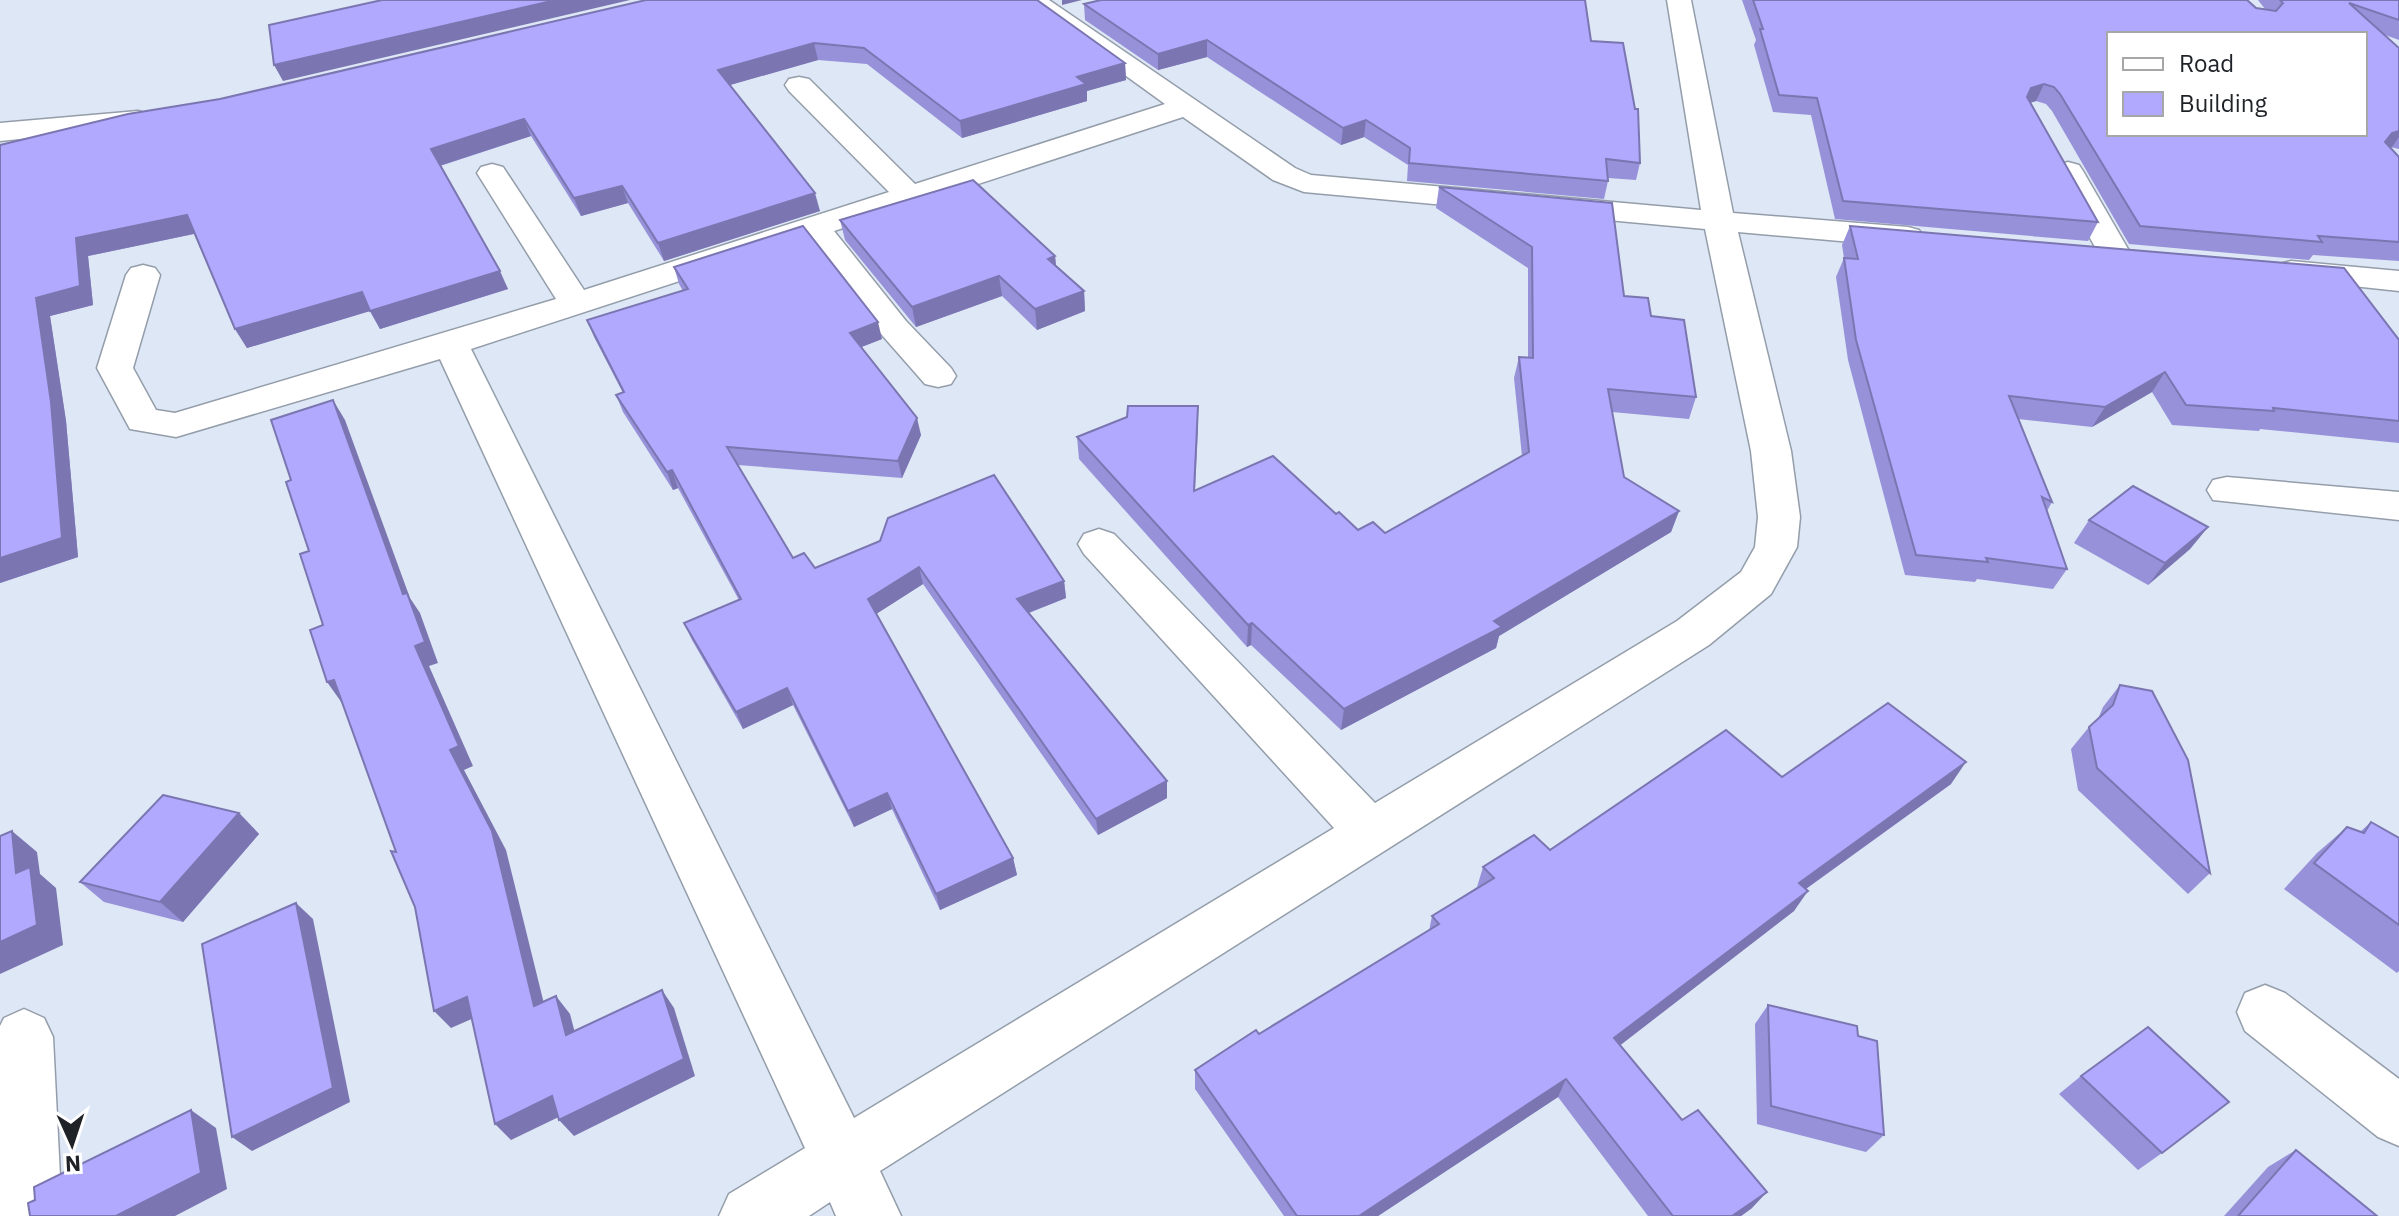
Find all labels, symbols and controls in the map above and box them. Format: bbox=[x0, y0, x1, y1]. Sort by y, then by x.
legend bbox=[2107, 32, 2367, 136]
text: Road bbox=[2179, 47, 2234, 79]
text: Building bbox=[2179, 87, 2267, 119]
north arrow bbox=[32, 1104, 112, 1184]
text: N bbox=[64, 1150, 82, 1179]

